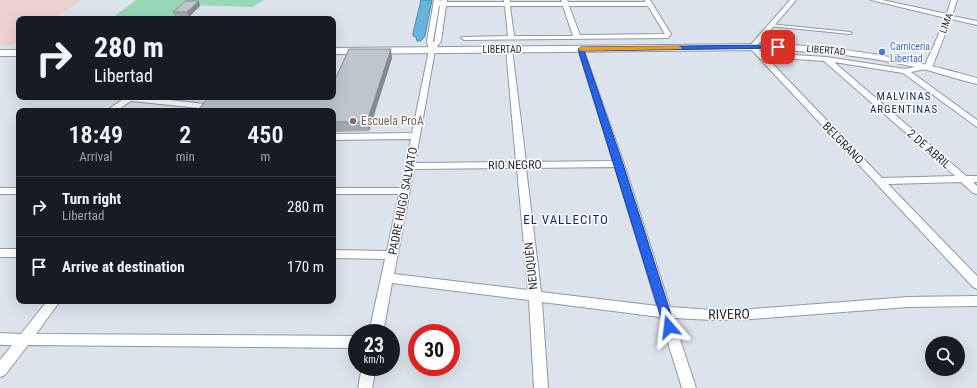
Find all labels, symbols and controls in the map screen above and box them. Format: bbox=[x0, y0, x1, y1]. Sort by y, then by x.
street label: LIMA bbox=[937, 11, 955, 35]
pin bbox=[761, 30, 795, 64]
text: 280 m bbox=[94, 31, 164, 64]
icon: right bbox=[28, 32, 80, 84]
icon: arrive bbox=[767, 36, 789, 58]
place label: Carnicería Libertad bbox=[890, 41, 930, 64]
street label: LIBERTAD bbox=[806, 43, 846, 57]
street label: LIBERTAD bbox=[483, 44, 522, 55]
marker: Carnicería Libertad bbox=[877, 47, 887, 57]
text: Libertad bbox=[94, 65, 153, 86]
district label: MALVINAS ARGENTINAS bbox=[870, 90, 938, 116]
place label: Escuela ProA bbox=[361, 114, 424, 128]
marker: Escuela ProA bbox=[348, 116, 358, 126]
street label: BELGRANO bbox=[820, 119, 866, 167]
text: 18:49 bbox=[69, 121, 123, 149]
text: 2 bbox=[179, 121, 191, 149]
text: 450 bbox=[247, 121, 283, 149]
street label: 2 DE ABRIL bbox=[904, 126, 954, 172]
street label: PADRE HUGO SALVATO bbox=[386, 146, 420, 256]
text: Arrival bbox=[79, 149, 112, 164]
text: min bbox=[176, 149, 195, 164]
text: m bbox=[260, 149, 270, 164]
street label: RIO NEGRO bbox=[488, 158, 542, 172]
text: Turn right bbox=[62, 190, 121, 208]
icon: right bbox=[28, 196, 50, 218]
text: 280 m bbox=[287, 198, 324, 216]
text: Libertad bbox=[62, 208, 104, 223]
district label: EL VALLECITO bbox=[523, 212, 609, 227]
street label: NEUQUÉN bbox=[521, 242, 540, 290]
icon: arrive bbox=[28, 256, 50, 278]
text: Arrive at destination bbox=[62, 258, 185, 276]
text: 170 m bbox=[287, 258, 324, 276]
position arrow bbox=[648, 306, 690, 348]
street label: RIVERO bbox=[708, 306, 750, 322]
speed limit sign: 30 bbox=[408, 324, 460, 376]
text: 23 bbox=[364, 333, 384, 357]
map controls bbox=[925, 336, 965, 376]
button: search bbox=[925, 336, 965, 376]
text: km/h bbox=[364, 354, 384, 365]

